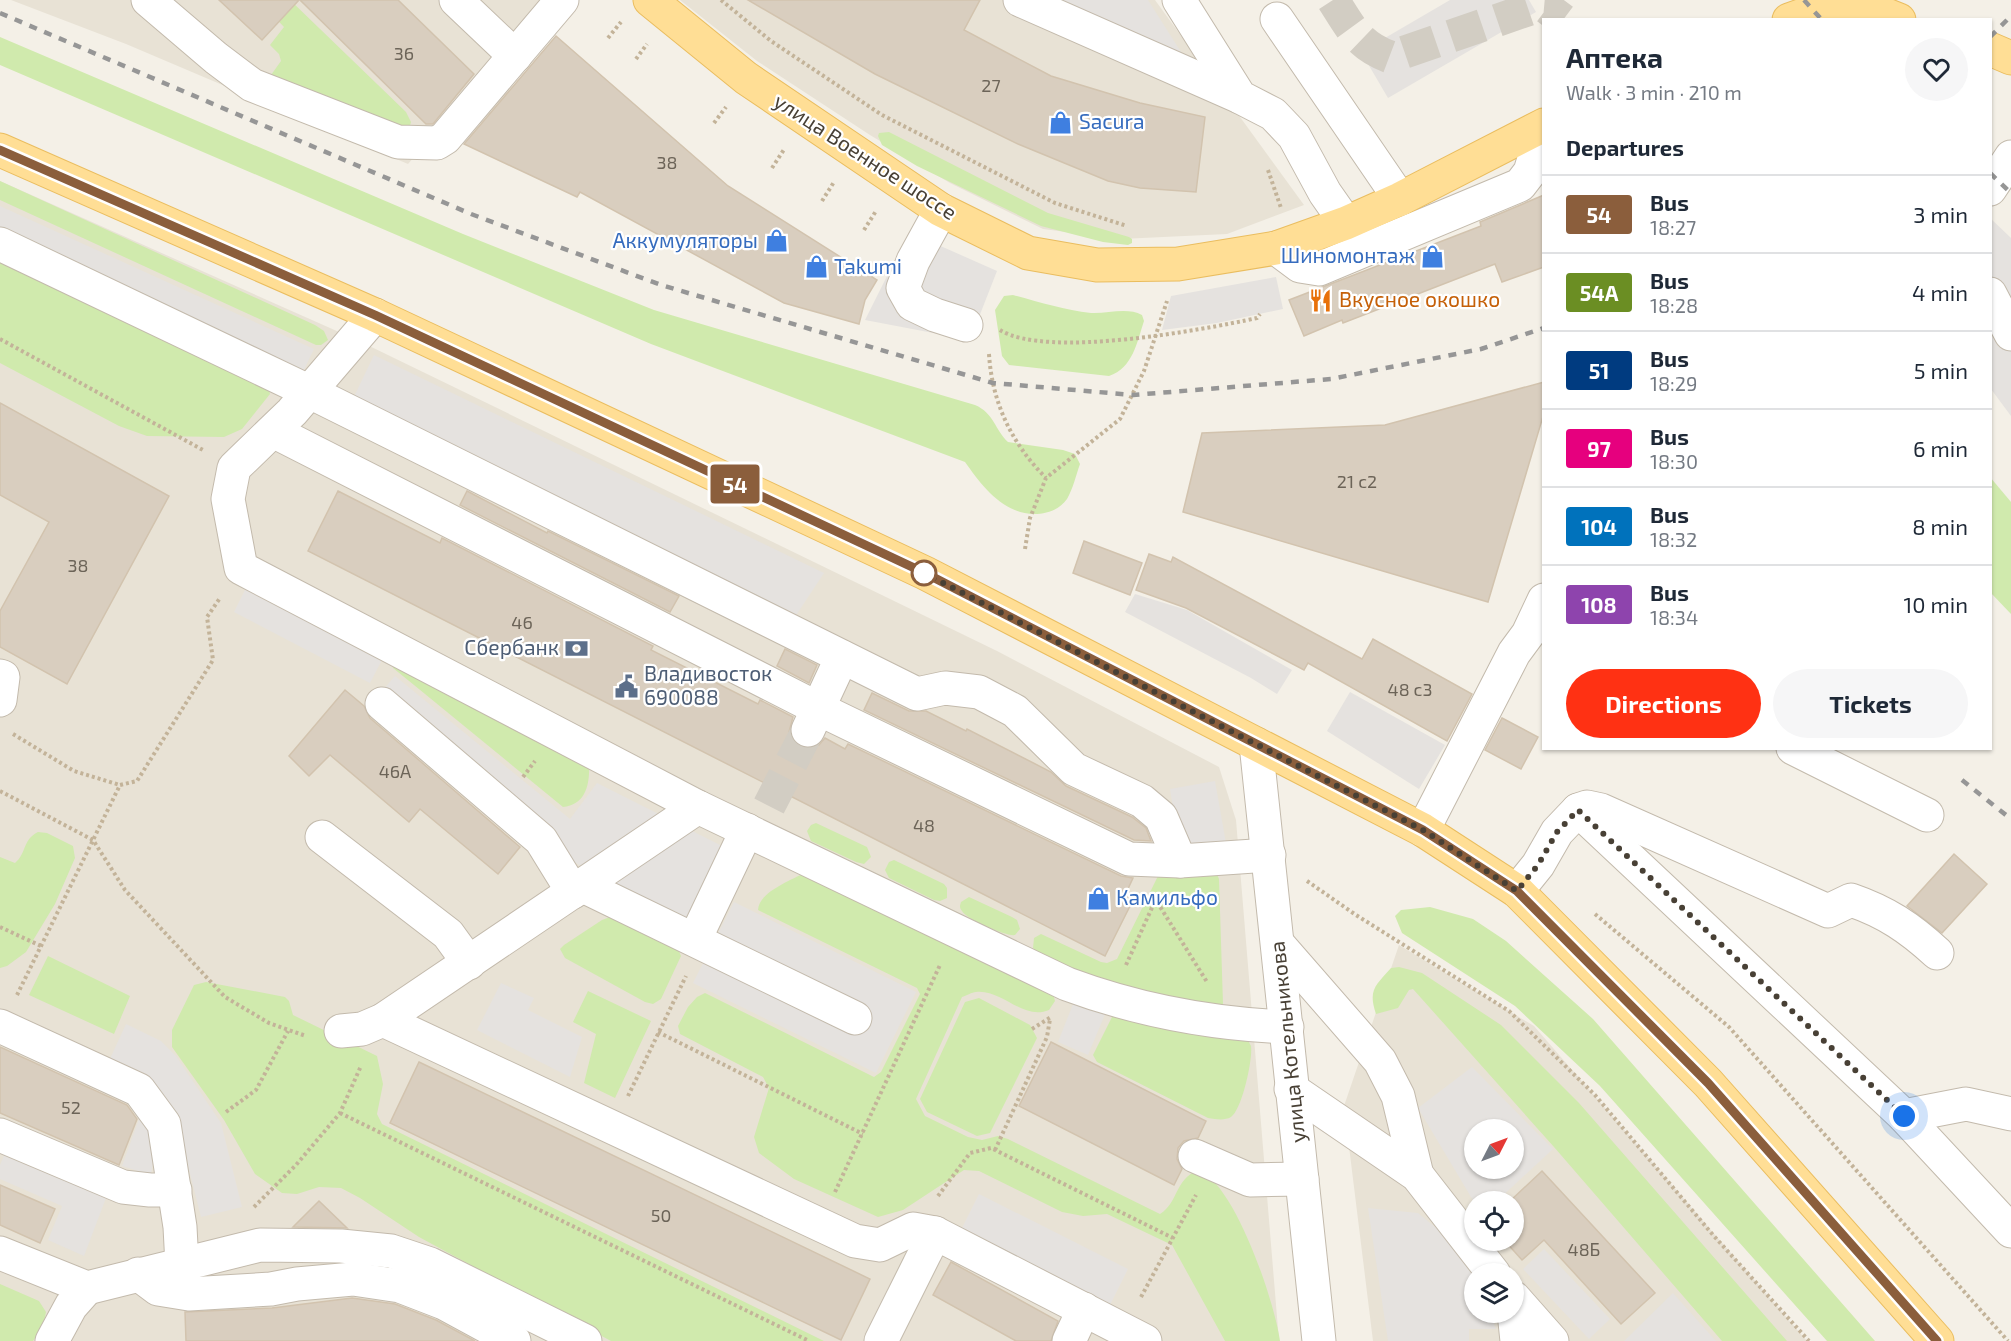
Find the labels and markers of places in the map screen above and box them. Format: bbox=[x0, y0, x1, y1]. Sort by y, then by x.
place label: Sacura bbox=[1079, 108, 1145, 133]
shop icon: Sacura bbox=[1048, 109, 1074, 135]
place label: Аккумуляторы bbox=[612, 227, 758, 253]
shop icon: Аккумуляторы bbox=[763, 228, 789, 254]
place label: Шиномонтаж bbox=[1281, 242, 1415, 267]
shop icon: Шиномонтаж bbox=[1420, 243, 1446, 269]
place label: Takumi bbox=[834, 253, 902, 278]
shop icon: Takumi bbox=[803, 254, 829, 280]
place label: Вкусное окошко bbox=[1339, 286, 1500, 312]
restaurant icon: Вкусное окошко bbox=[1308, 287, 1334, 313]
unlabelled marker bbox=[911, 560, 937, 586]
place label: Сбербанк bbox=[464, 634, 559, 659]
bank icon: Сбербанк bbox=[564, 635, 590, 661]
place label: Владивосток 690088 bbox=[644, 660, 772, 709]
public building icon: Владивосток 690088 bbox=[613, 673, 639, 699]
place label: Камильфо bbox=[1116, 884, 1218, 909]
shop icon: Камильфо bbox=[1085, 885, 1111, 911]

